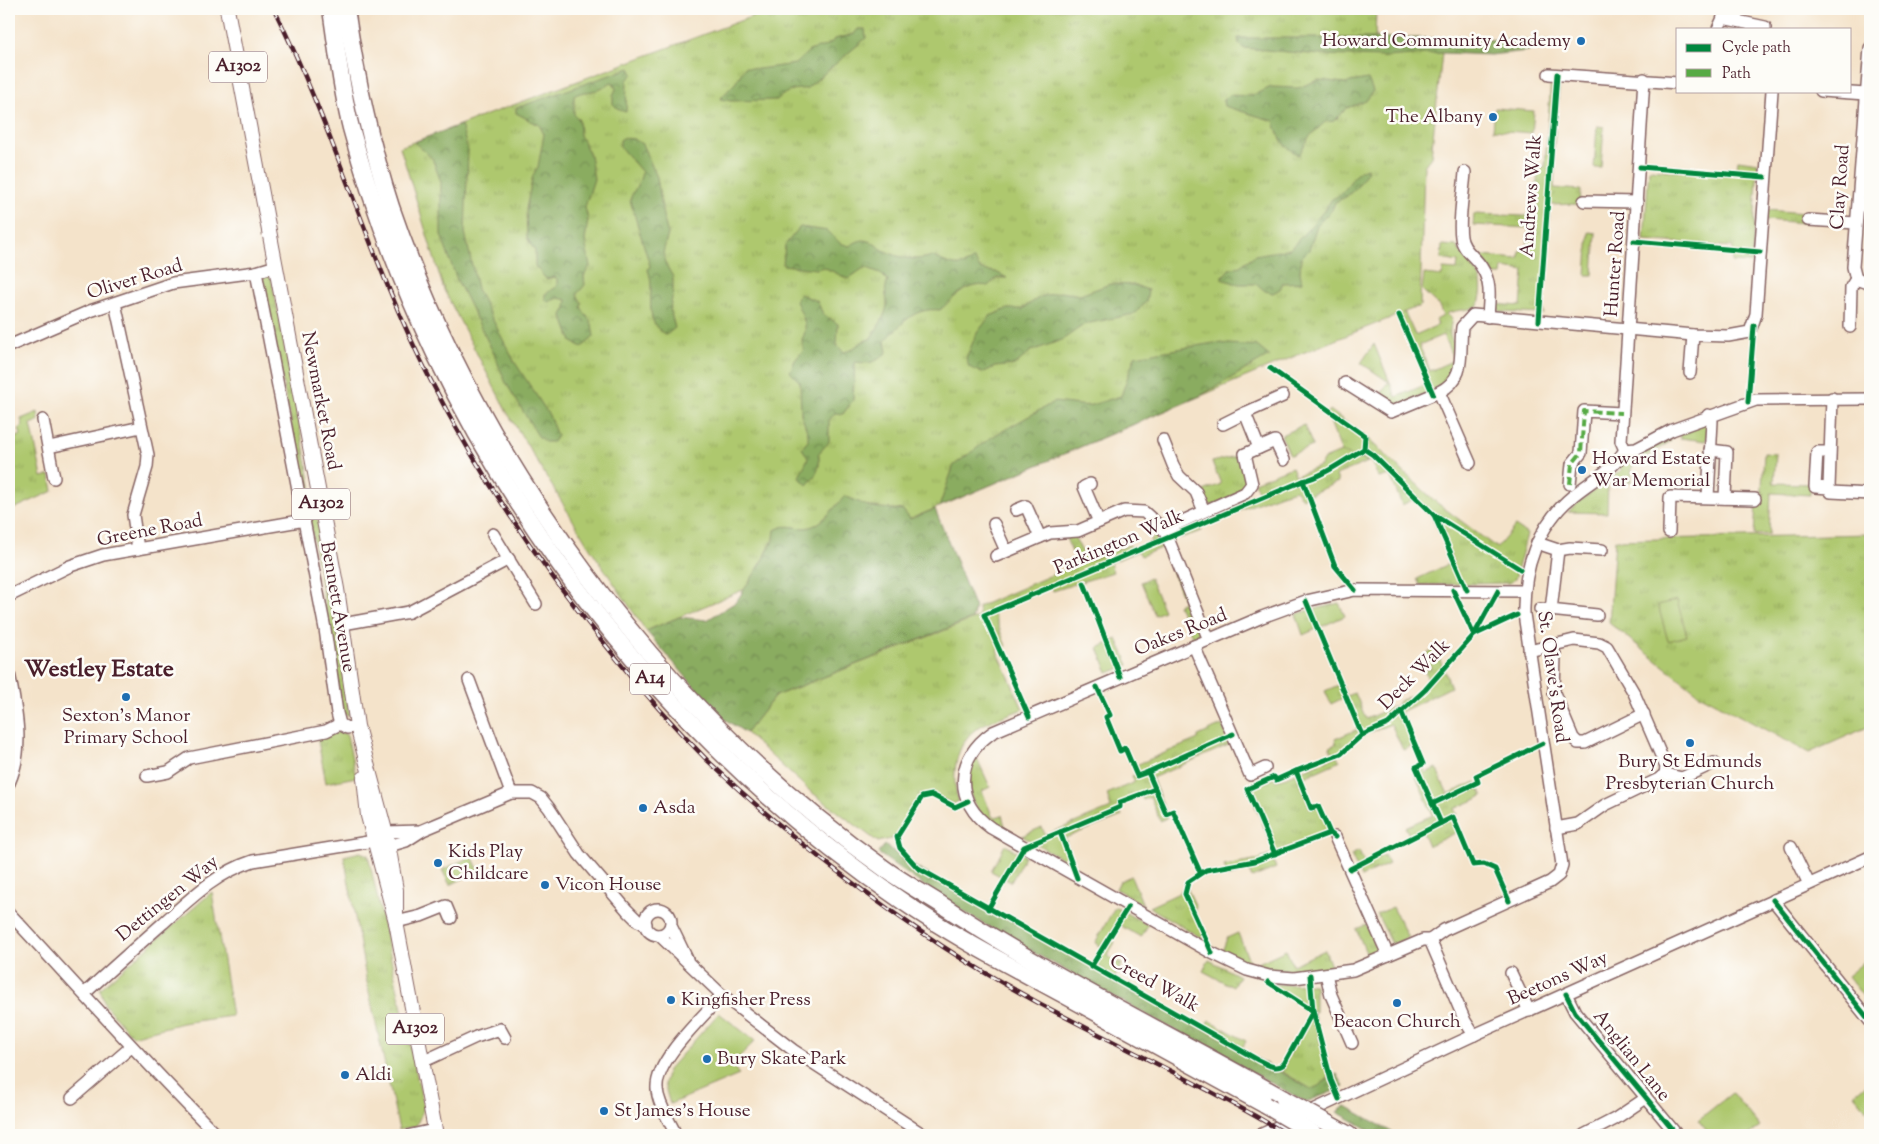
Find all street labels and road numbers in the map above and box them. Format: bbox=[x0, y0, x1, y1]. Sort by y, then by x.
road number: A1302 bbox=[209, 52, 267, 82]
street label: Andrews Walk bbox=[1514, 133, 1550, 258]
street label: Clay Road bbox=[1825, 143, 1857, 231]
street label: Hunter Road bbox=[1599, 210, 1633, 318]
street label: Oliver Road bbox=[84, 253, 187, 307]
street label: Newmarket Road bbox=[293, 329, 347, 473]
road number: A1302 bbox=[292, 488, 350, 520]
street label: Parkington Walk bbox=[1050, 503, 1189, 583]
street label: Greene Road bbox=[95, 507, 205, 554]
street label: Bennett Avenue bbox=[312, 539, 362, 675]
street label: Oakes Road bbox=[1130, 602, 1232, 664]
street label: St. Olave's Road bbox=[1529, 609, 1575, 745]
street label: Deck Walk bbox=[1373, 633, 1457, 717]
road number: A14 bbox=[630, 664, 670, 694]
street label: Dettingen Way bbox=[111, 849, 225, 949]
street label: Beetons Way bbox=[1504, 945, 1613, 1013]
street label: Creed Walk bbox=[1104, 948, 1205, 1020]
street label: Anglian Lane bbox=[1586, 1005, 1676, 1108]
road number: A1302 bbox=[386, 1014, 444, 1044]

